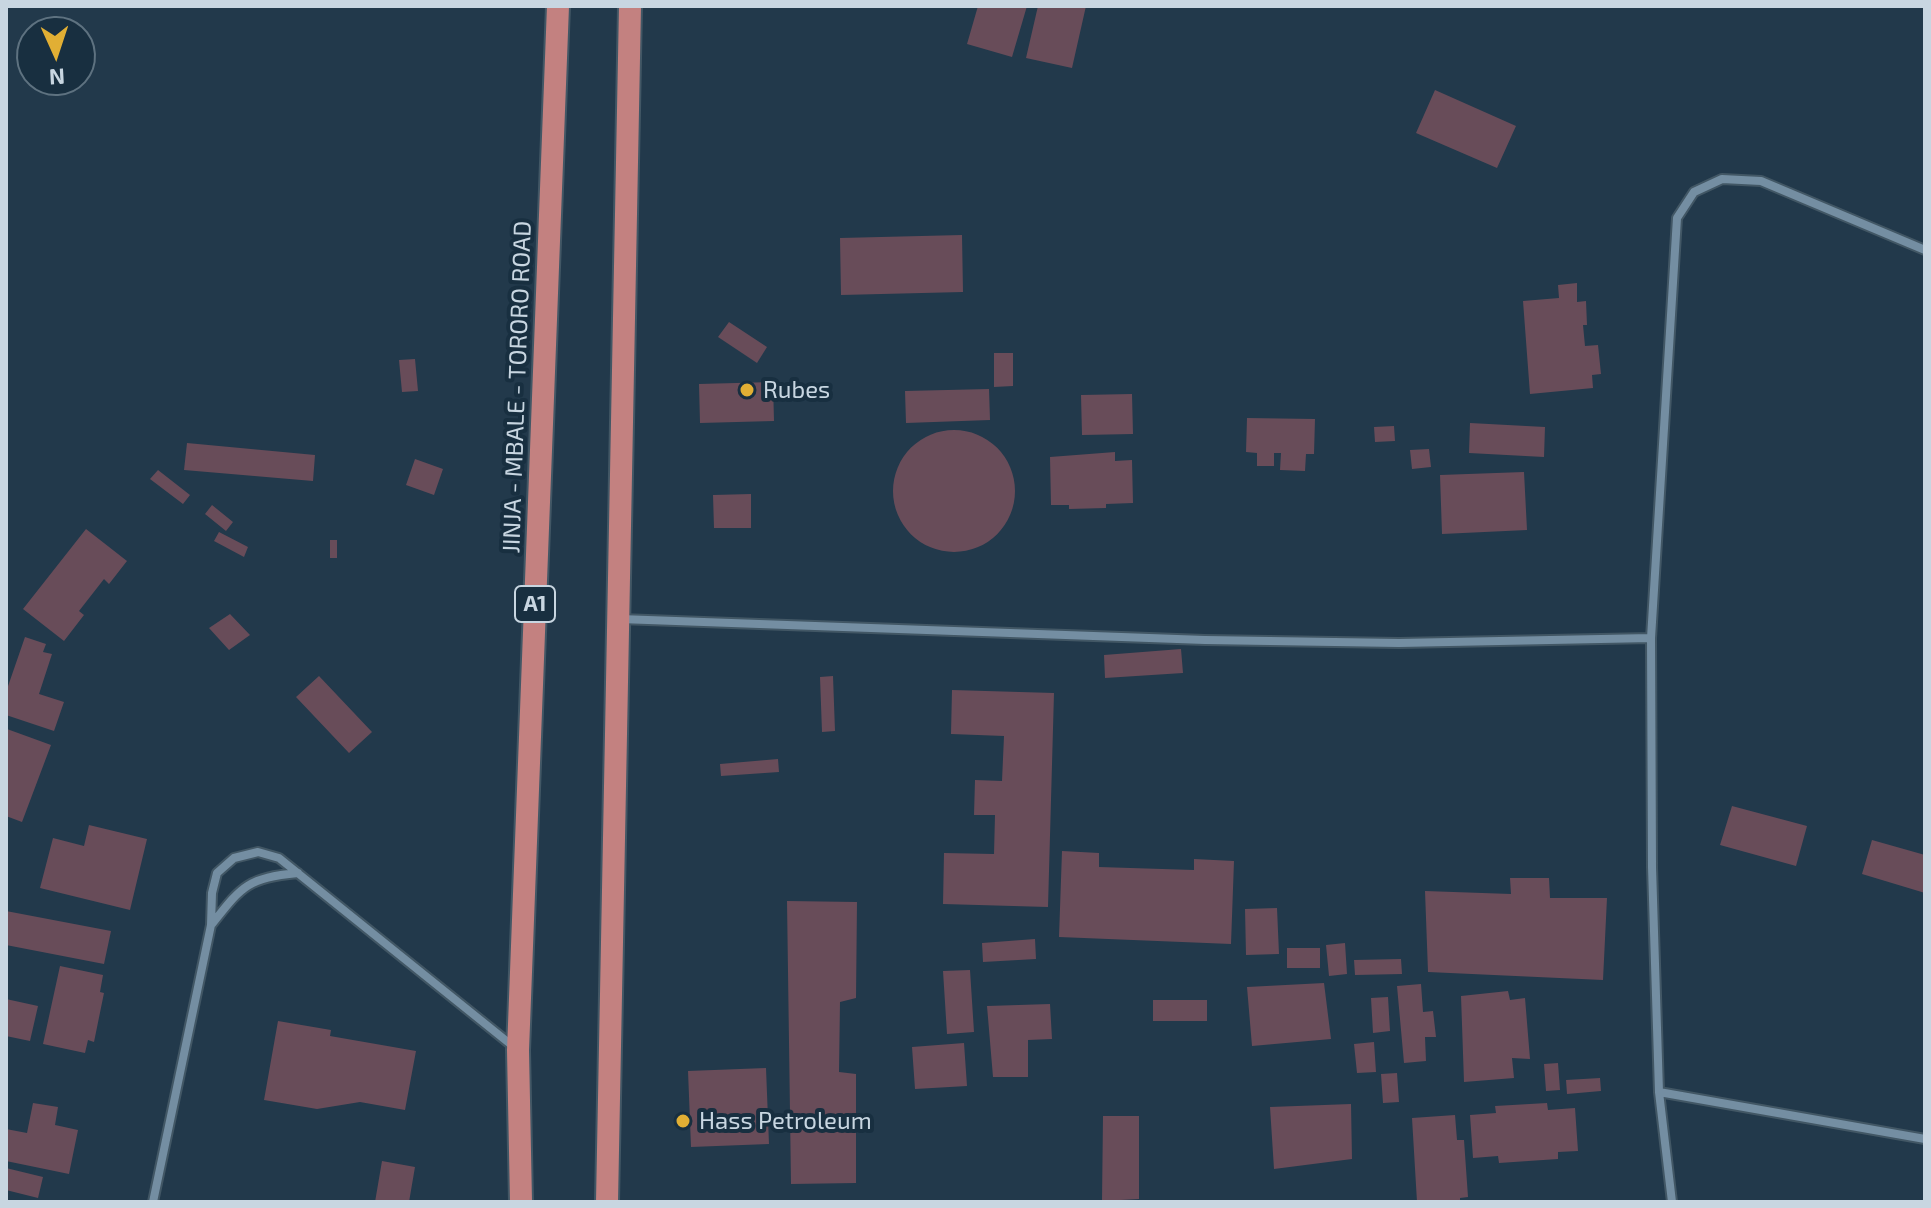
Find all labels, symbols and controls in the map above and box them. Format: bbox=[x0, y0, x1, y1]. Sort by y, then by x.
north arrow bbox=[16, 16, 96, 96]
text: N bbox=[49, 65, 66, 91]
street label: JINJA - MBALE - TORORO ROAD bbox=[497, 220, 537, 554]
place label: Rubes bbox=[763, 376, 830, 404]
marker: Rubes bbox=[738, 381, 756, 399]
road number: A1 bbox=[515, 586, 555, 622]
place label: Hass Petroleum bbox=[699, 1107, 872, 1135]
marker: Hass Petroleum bbox=[674, 1112, 692, 1130]

